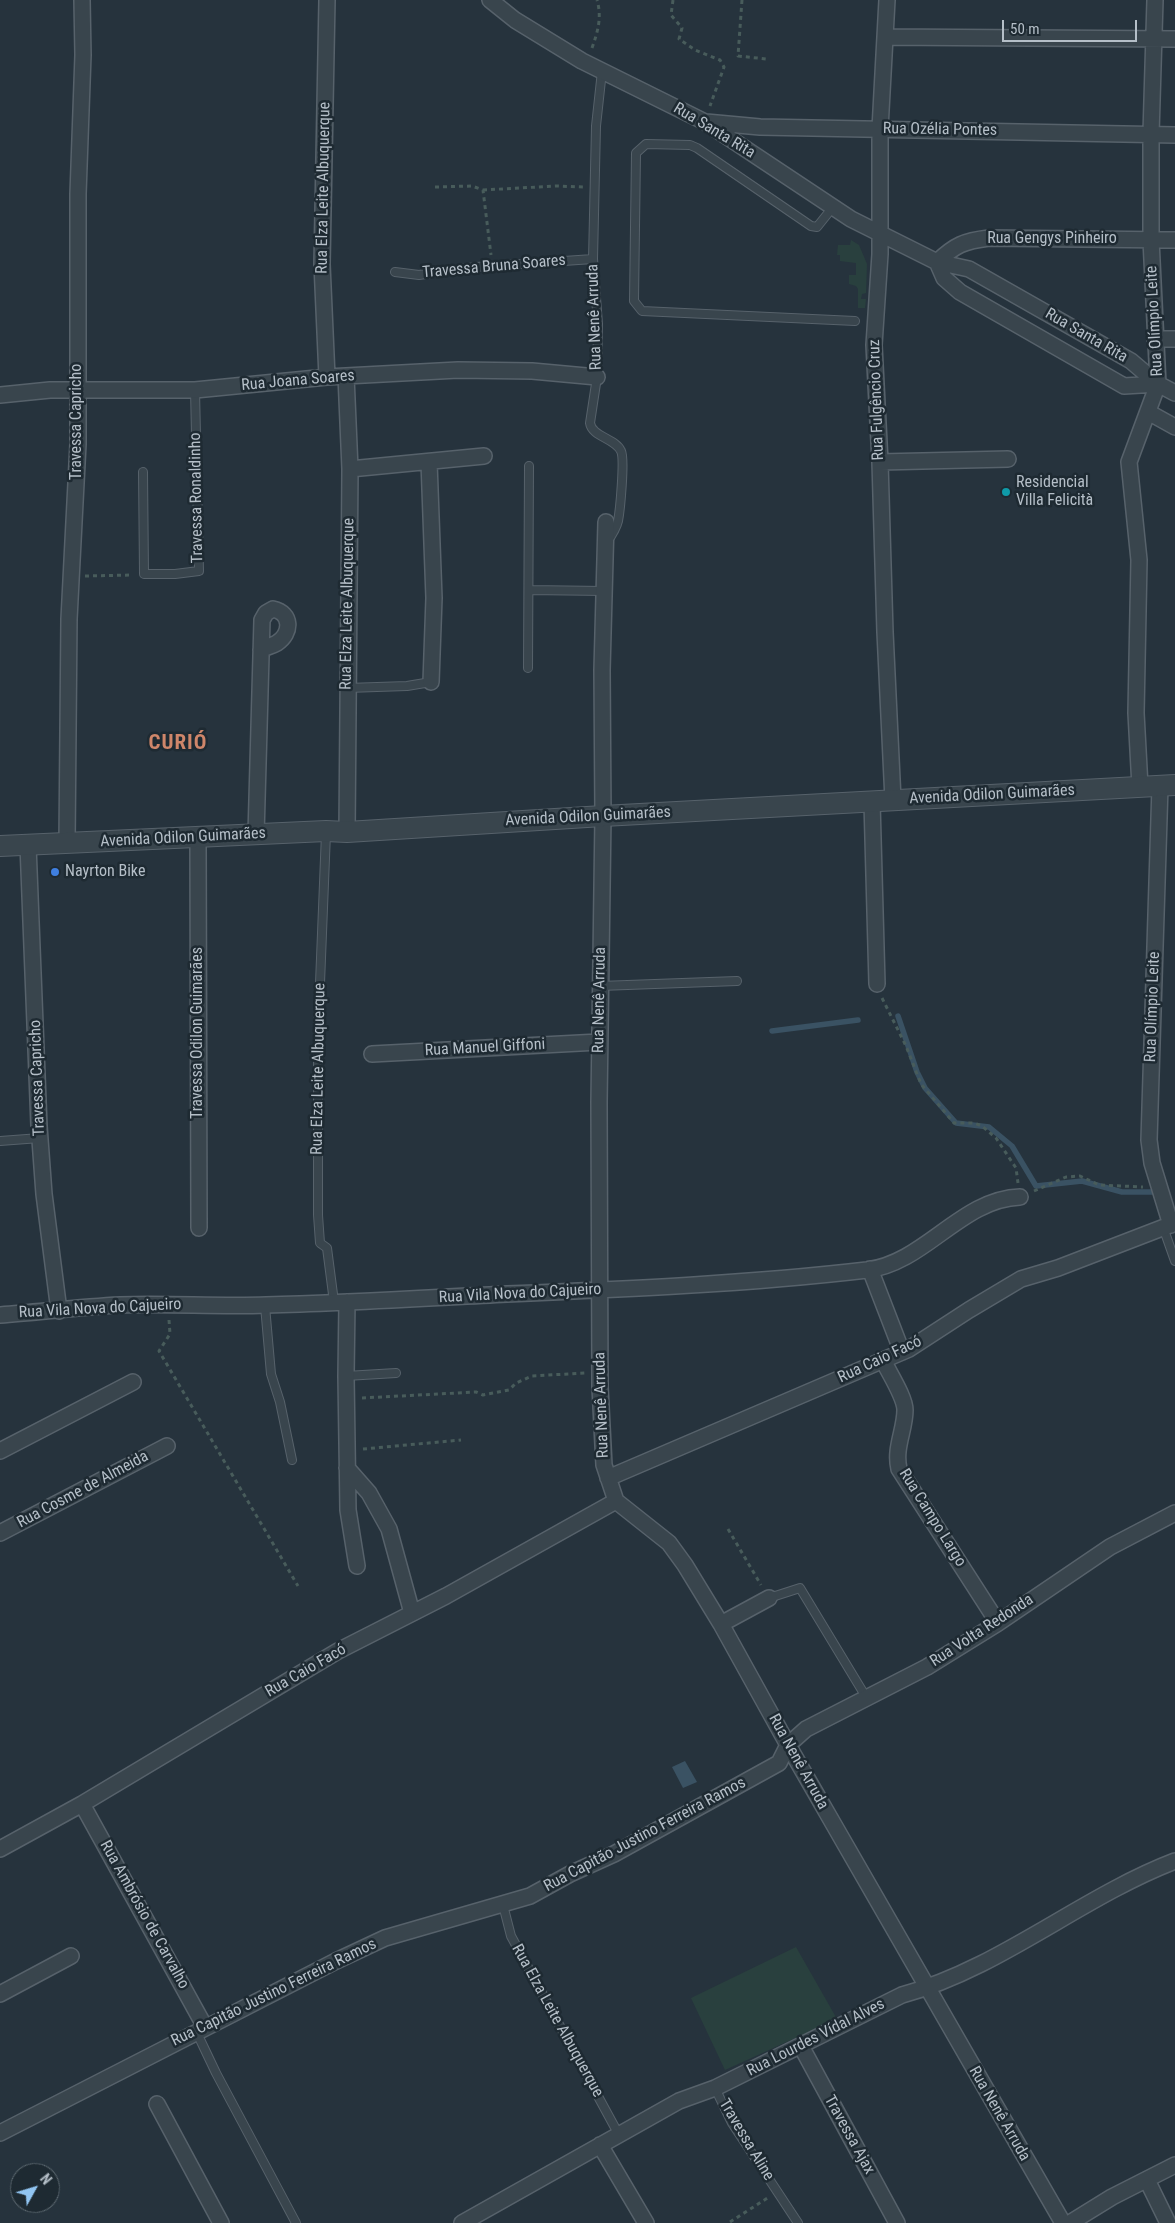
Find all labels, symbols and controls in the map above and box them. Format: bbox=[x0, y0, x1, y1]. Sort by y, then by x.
scale bar bbox=[1005, 10, 1140, 42]
text: 50 m bbox=[1010, 20, 1040, 38]
street label: Rua Santa Rita bbox=[670, 99, 758, 163]
street label: Rua Elza Leite Albuquerque bbox=[313, 102, 335, 274]
street label: Rua Ozélia Pontes bbox=[883, 119, 997, 141]
street label: Rua Gengys Pinheiro bbox=[987, 229, 1117, 249]
street label: Travessa Bruna Soares bbox=[421, 251, 567, 283]
street label: Rua Nenê Arruda bbox=[584, 264, 606, 370]
street label: Rua Olímpio Leite bbox=[1143, 265, 1167, 377]
street label: Rua Santa Rita bbox=[1041, 305, 1131, 367]
street label: Rua Fulgêncio Cruz bbox=[865, 339, 889, 461]
street label: Travessa Capricho bbox=[67, 364, 87, 480]
street label: Rua Joana Soares bbox=[241, 366, 355, 396]
street label: Travessa Ronaldinho bbox=[186, 432, 208, 564]
place label: Residencial Villa Felicità bbox=[1016, 473, 1093, 511]
marker: Residencial Villa Felicità bbox=[1000, 486, 1012, 498]
street label: Rua Elza Leite Albuquerque bbox=[337, 518, 359, 690]
district label: CURIÓ bbox=[148, 731, 208, 757]
street label: Avenida Odilon Guimarães bbox=[909, 781, 1075, 809]
street label: Avenida Odilon Guimarães bbox=[505, 803, 671, 831]
street label: Avenida Odilon Guimarães bbox=[100, 824, 266, 852]
place label: Nayrton Bike bbox=[65, 862, 145, 882]
marker: Nayrton Bike bbox=[49, 866, 61, 878]
street label: Travessa Odilon Guimarães bbox=[188, 947, 208, 1119]
street label: Rua Nenê Arruda bbox=[589, 947, 611, 1053]
street label: Rua Olímpio Leite bbox=[1141, 951, 1165, 1063]
street label: Rua Elza Leite Albuquerque bbox=[308, 983, 330, 1155]
street label: Travessa Capricho bbox=[26, 1020, 50, 1136]
street label: Rua Manuel Giffoni bbox=[424, 1035, 546, 1061]
street label: Rua Vila Nova do Cajueiro bbox=[438, 1280, 602, 1308]
street label: Rua Vila Nova do Cajueiro bbox=[18, 1295, 182, 1323]
street label: Rua Caio Facó bbox=[835, 1332, 925, 1388]
street label: Rua Nenê Arruda bbox=[591, 1352, 613, 1458]
street label: Rua Cosme de Almeida bbox=[14, 1447, 152, 1533]
street label: Rua Campo Largo bbox=[894, 1465, 970, 1571]
street label: Rua Volta Redonda bbox=[927, 1590, 1037, 1672]
street label: Rua Caio Facó bbox=[262, 1640, 350, 1702]
street label: Rua Nenê Arruda bbox=[764, 1711, 832, 1813]
street label: Rua Capitão Justino Ferreira Ramos bbox=[541, 1774, 749, 1896]
street label: Rua Ambrósio de Carvalho bbox=[95, 1837, 193, 1993]
street label: Rua Capitão Justino Ferreira Ramos bbox=[168, 1935, 380, 2051]
street label: Rua Elza Leite Albuquerque bbox=[507, 1941, 607, 2101]
street label: Rua Lourdes Vídal Alves bbox=[744, 1995, 888, 2081]
street label: Rua Nenê Arruda bbox=[964, 2063, 1034, 2165]
street label: Travessa Ajax bbox=[819, 2092, 879, 2178]
street label: Travessa Aline bbox=[714, 2096, 778, 2184]
north arrow bbox=[10, 2163, 60, 2213]
text: N bbox=[37, 2171, 55, 2188]

